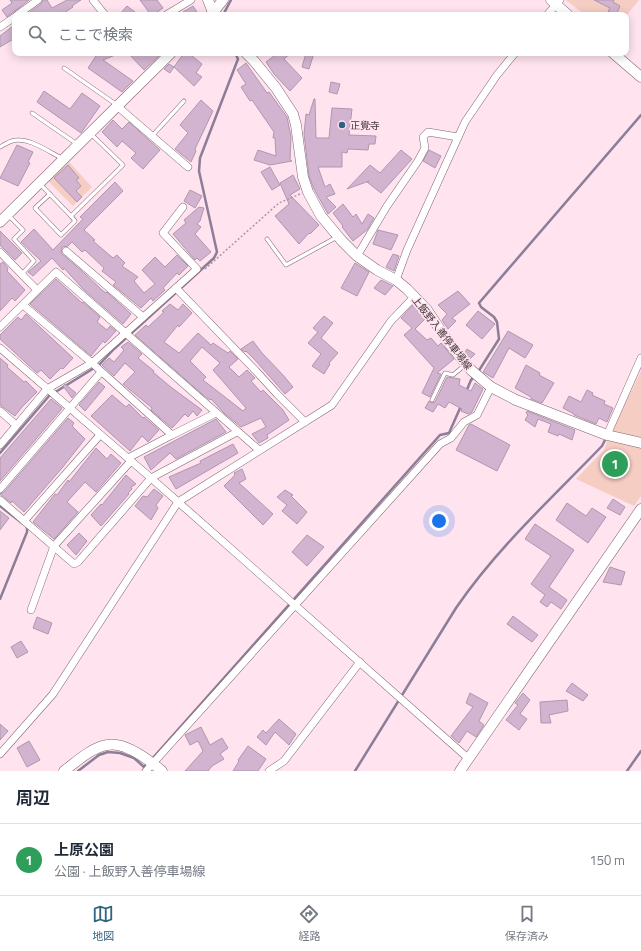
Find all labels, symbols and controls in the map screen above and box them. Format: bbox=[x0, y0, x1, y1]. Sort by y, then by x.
search box bbox=[12, 12, 629, 56]
icon: search bbox=[26, 23, 48, 45]
text: ここで検索 bbox=[58, 23, 133, 46]
place label: 正覺寺 bbox=[350, 118, 380, 133]
marker: 正覺寺 bbox=[337, 120, 347, 130]
street label: 上飯野入善停車場線 bbox=[408, 293, 476, 373]
pin: 1 bbox=[602, 449, 628, 479]
your location bbox=[429, 511, 449, 531]
text: 周辺 bbox=[16, 785, 50, 811]
text: 上原公園 bbox=[54, 838, 114, 861]
text: 1 bbox=[25, 850, 33, 870]
text: 150 m bbox=[589, 850, 625, 870]
text: 公園 · 上飯野入善停車場線 bbox=[54, 861, 206, 881]
tab: 地図 bbox=[92, 903, 114, 944]
tab: 経路 bbox=[298, 903, 320, 944]
tab: 保存済み bbox=[505, 903, 549, 944]

